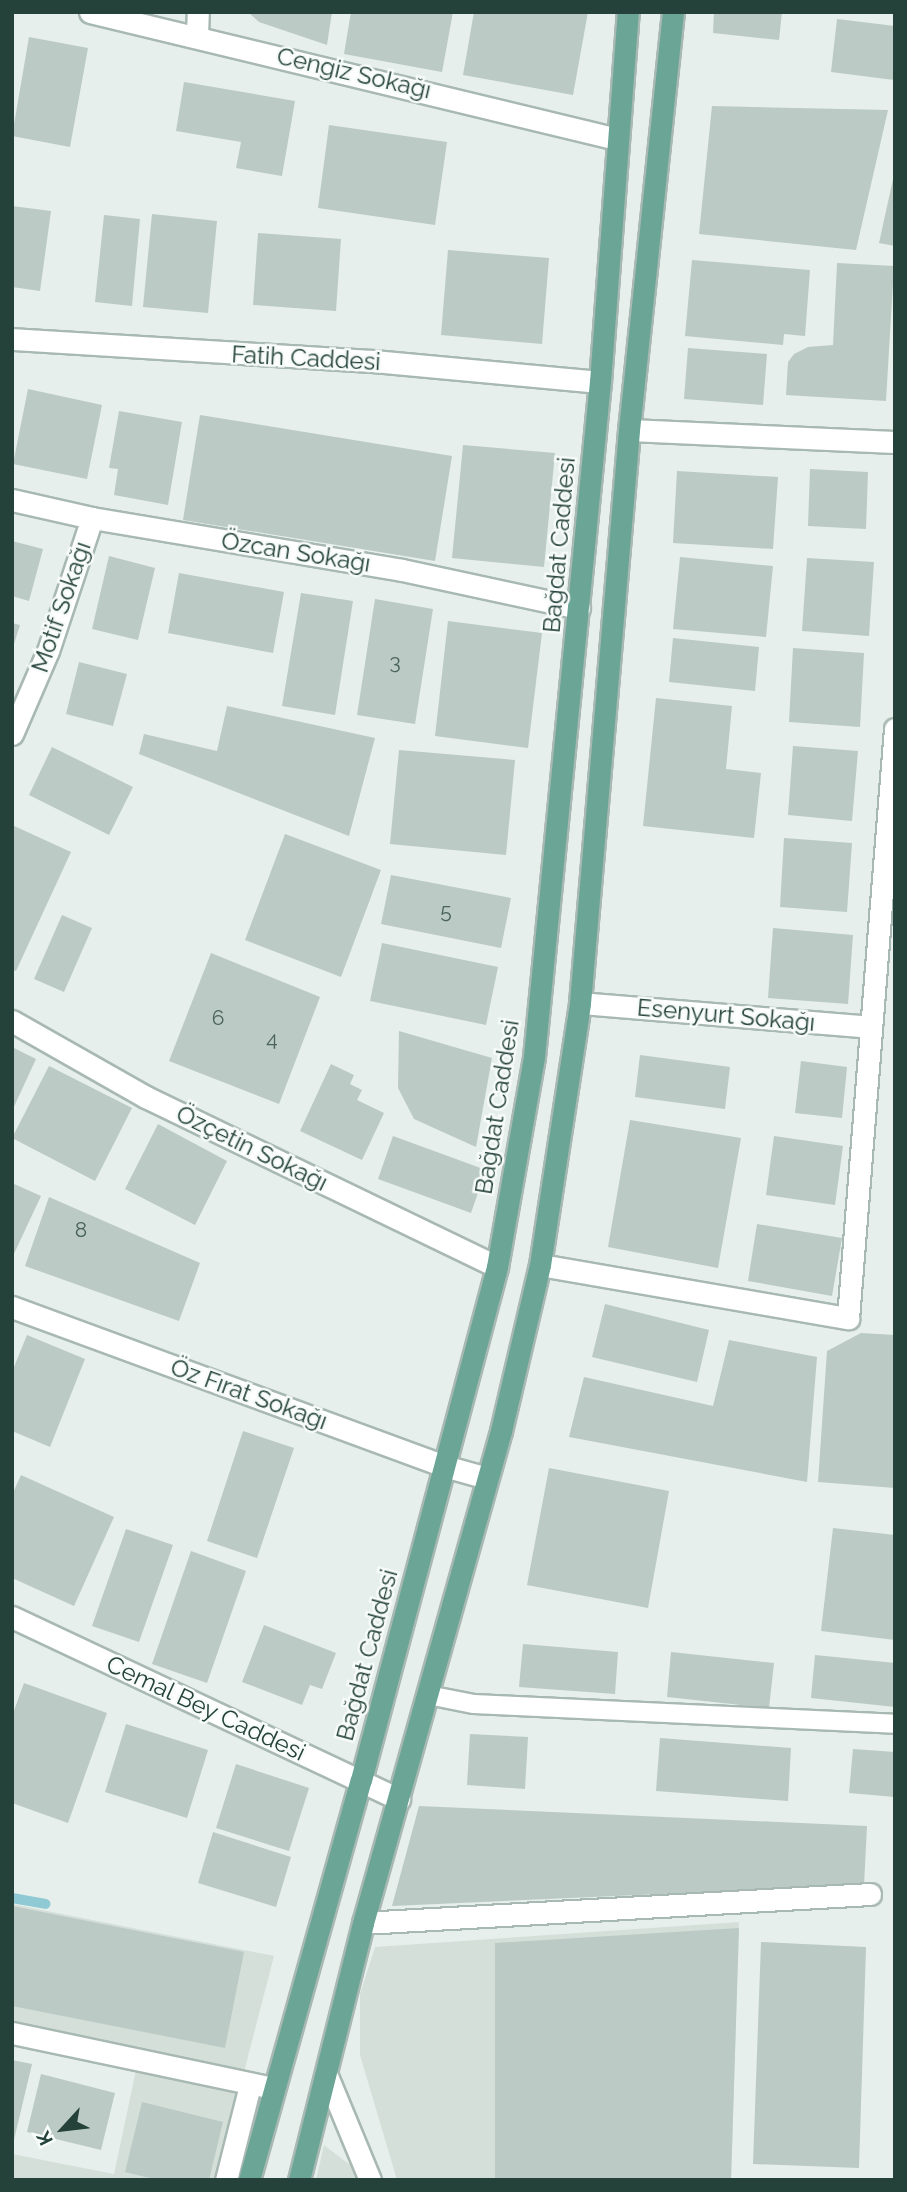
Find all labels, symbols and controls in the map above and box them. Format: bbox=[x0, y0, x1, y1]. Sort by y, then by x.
street label: Cengiz Sokağı bbox=[274, 41, 434, 105]
street label: Fatih Caddesi bbox=[231, 340, 381, 376]
street label: Bağdat Caddesi bbox=[537, 456, 581, 634]
street label: Özcan Sokağı bbox=[219, 526, 373, 578]
street label: Motif Sokağı bbox=[25, 538, 97, 676]
house number: 3 bbox=[389, 649, 401, 675]
house number: 5 bbox=[440, 898, 452, 924]
street label: Esenyurt Sokağı bbox=[636, 993, 816, 1037]
house number: 6 bbox=[212, 1005, 224, 1031]
street label: Bağdat Caddesi bbox=[469, 1018, 525, 1196]
house number: 4 bbox=[266, 1026, 278, 1052]
street label: Özçetin Sokağı bbox=[172, 1099, 332, 1197]
house number: 8 bbox=[75, 1217, 87, 1243]
street label: Öz Fırat Sokağı bbox=[167, 1352, 331, 1436]
street label: Bağdat Caddesi bbox=[330, 1566, 404, 1744]
street label: Cemal Bey Caddesi bbox=[101, 1649, 311, 1767]
north arrow bbox=[28, 2094, 98, 2164]
text: K bbox=[32, 2128, 57, 2149]

